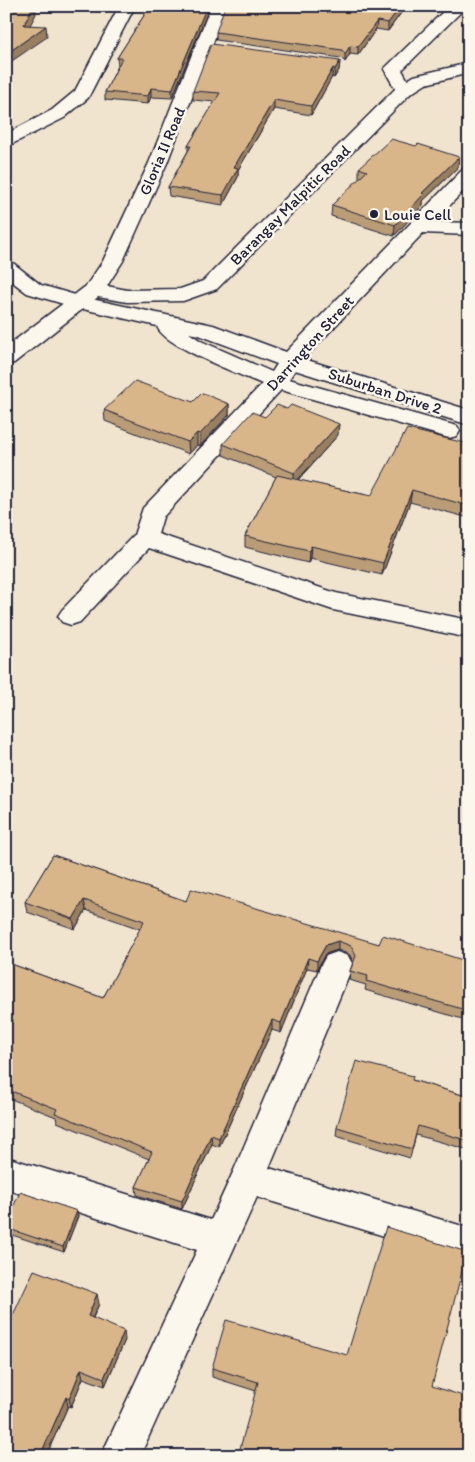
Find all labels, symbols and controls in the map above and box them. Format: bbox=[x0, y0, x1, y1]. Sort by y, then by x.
street label: Gloria II Road bbox=[135, 104, 189, 198]
street label: Barangay Malpitic Road bbox=[226, 141, 354, 269]
place label: Louie Cell bbox=[384, 205, 452, 224]
marker: Louie Cell bbox=[368, 208, 380, 220]
street label: Darrington Street bbox=[262, 291, 358, 395]
street label: Suburban Drive 2 bbox=[326, 364, 445, 418]

